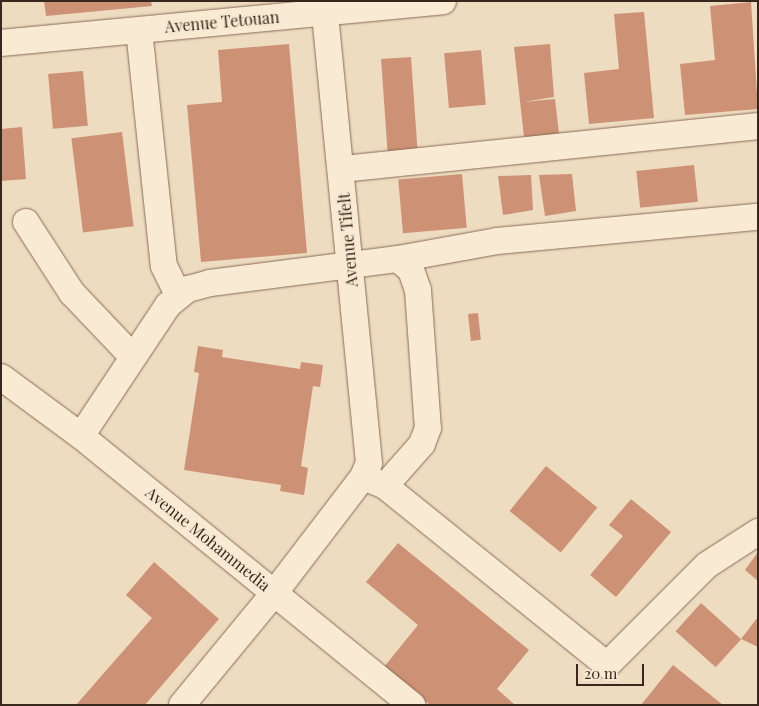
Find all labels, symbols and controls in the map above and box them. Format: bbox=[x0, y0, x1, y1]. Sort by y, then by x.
street label: Avenue Tetouan bbox=[164, 7, 280, 37]
street label: Avenue Tifelt bbox=[334, 192, 362, 288]
street label: Avenue Mohammedia bbox=[142, 483, 274, 595]
scale bar bbox=[579, 654, 646, 686]
text: 20 m bbox=[584, 663, 617, 683]

